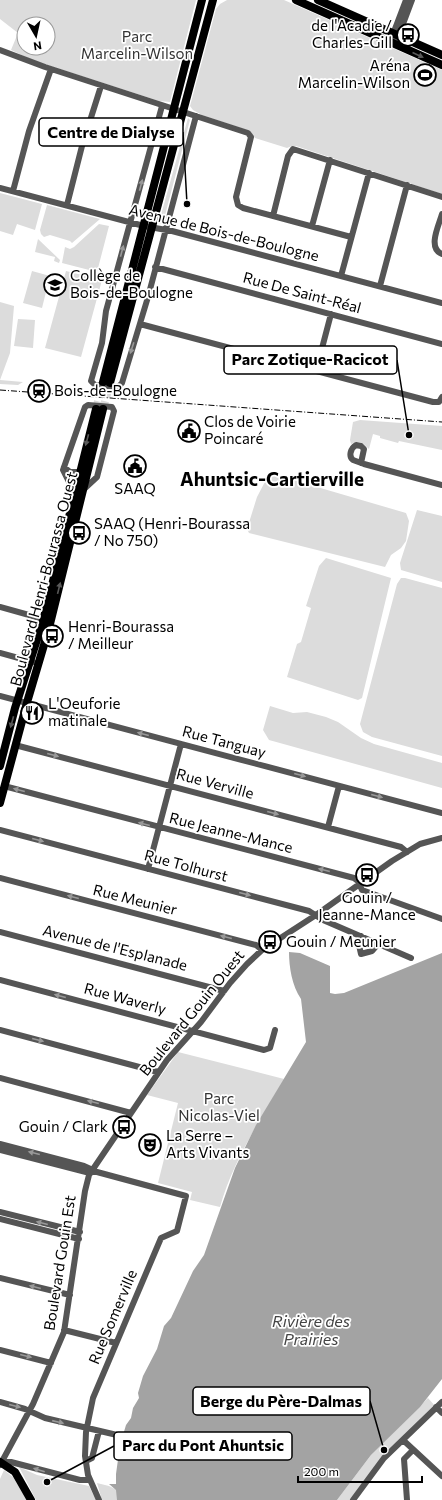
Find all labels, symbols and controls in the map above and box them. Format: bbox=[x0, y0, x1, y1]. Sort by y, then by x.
north arrow bbox=[16, 16, 56, 56]
place label: de l'Acadie / Charles-Gill bbox=[311, 16, 392, 51]
bus stop icon: de l'Acadie / Charles-Gill bbox=[395, 22, 421, 48]
park label: Parc Marcelin-Wilson bbox=[81, 27, 193, 62]
text: N bbox=[33, 39, 43, 53]
one-way arrow bbox=[413, 52, 425, 58]
place label: Aréna Marcelin-Wilson bbox=[298, 56, 410, 91]
sports icon: Aréna Marcelin-Wilson bbox=[412, 62, 438, 88]
callout: Centre de Dialyse bbox=[39, 118, 183, 146]
text: Centre de Dialyse bbox=[47, 122, 175, 141]
one-way arrow bbox=[138, 179, 144, 191]
street label: Avenue de Bois-de-Boulogne bbox=[127, 200, 321, 264]
one-way arrow bbox=[120, 244, 126, 257]
place label: Collège de Bois-de-Boulogne bbox=[70, 266, 193, 301]
street label: Rue De Saint-Réal bbox=[241, 268, 363, 316]
school or university icon: Collège de Bois-de-Boulogne bbox=[42, 272, 68, 298]
one-way arrow bbox=[129, 342, 135, 354]
callout: Parc Zotique-Racicot bbox=[224, 346, 397, 374]
text: Parc Zotique-Racicot bbox=[231, 349, 389, 368]
station icon: Bois-de-Boulogne bbox=[26, 378, 52, 404]
place label: Bois-de-Boulogne bbox=[54, 381, 177, 399]
place label: Clos de Voirie Poincaré bbox=[204, 412, 296, 447]
public building icon: Clos de Voirie Poincaré bbox=[176, 418, 202, 444]
one-way arrow bbox=[84, 435, 90, 447]
public building icon: SAAQ bbox=[122, 453, 148, 479]
district label: Ahuntsic-Cartierville bbox=[180, 467, 364, 490]
street label: Boulevard Henri-Bourassa Ouest bbox=[6, 469, 80, 688]
place label: SAAQ bbox=[114, 479, 156, 497]
place label: SAAQ (Henri-Bourassa / No 750) bbox=[94, 514, 250, 549]
bus stop icon: SAAQ (Henri-Bourassa / No 750) bbox=[66, 520, 92, 546]
one-way arrow bbox=[56, 582, 62, 594]
place label: Henri-Bourassa / Meilleur bbox=[68, 617, 174, 652]
bus stop icon: Henri-Bourassa / Meilleur bbox=[39, 623, 65, 649]
place label: L'Oeuforie matinale bbox=[48, 694, 121, 729]
restaurant icon: L'Oeuforie matinale bbox=[19, 700, 45, 726]
one-way arrow bbox=[8, 715, 14, 728]
street label: Rue Tanguay bbox=[180, 721, 268, 761]
one-way arrow bbox=[137, 731, 149, 737]
one-way arrow bbox=[47, 752, 59, 758]
street label: Rue Verville bbox=[175, 764, 256, 802]
one-way arrow bbox=[294, 773, 306, 779]
one-way arrow bbox=[12, 787, 24, 793]
one-way arrow bbox=[371, 793, 383, 799]
street label: Rue Jeanne-Mance bbox=[168, 808, 295, 856]
one-way arrow bbox=[268, 810, 280, 816]
one-way arrow bbox=[138, 820, 151, 826]
one-way arrow bbox=[32, 837, 44, 843]
street label: Rue Tolhurst bbox=[142, 845, 230, 885]
bus stop icon: Gouin / Jeanne-Mance bbox=[354, 862, 380, 888]
one-way arrow bbox=[318, 867, 331, 873]
street label: Rue Meunier bbox=[91, 880, 179, 918]
place label: Gouin / Jeanne-Mance bbox=[318, 888, 416, 923]
one-way arrow bbox=[238, 892, 251, 898]
one-way arrow bbox=[67, 894, 80, 900]
street label: Avenue de l'Esplanade bbox=[41, 920, 189, 974]
bus stop icon: Gouin / Meunier bbox=[257, 929, 283, 955]
place label: Gouin / Meunier bbox=[286, 932, 396, 950]
one-way arrow bbox=[220, 934, 232, 940]
street label: Boulevard Gouin Ouest bbox=[135, 946, 247, 1079]
street label: Rue Waverly bbox=[82, 978, 168, 1018]
one-way arrow bbox=[54, 993, 66, 999]
one-way arrow bbox=[32, 1037, 44, 1043]
park label: Parc Nicolas-Viel bbox=[178, 1089, 260, 1124]
one-way arrow bbox=[87, 1099, 99, 1105]
bus stop icon: Gouin / Clark bbox=[111, 1114, 137, 1140]
place label: Gouin / Clark bbox=[19, 1117, 108, 1135]
place label: La Serre – Arts Vivants bbox=[166, 1126, 249, 1161]
theatre icon: La Serre – Arts Vivants bbox=[137, 1132, 163, 1158]
one-way arrow bbox=[27, 1149, 40, 1155]
street label: Boulevard Gouin Est bbox=[39, 1194, 79, 1332]
one-way arrow bbox=[36, 1219, 48, 1225]
street label: Rue Somerville bbox=[84, 1267, 140, 1367]
one-way arrow bbox=[29, 1284, 41, 1290]
water label: Rivière des Prairies bbox=[272, 1311, 350, 1348]
one-way arrow bbox=[20, 1354, 32, 1360]
callout: Berge du Père-Dalmas bbox=[193, 1387, 370, 1415]
text: Berge du Père-Dalmas bbox=[200, 1391, 362, 1410]
one-way arrow bbox=[9, 1404, 21, 1410]
one-way arrow bbox=[51, 1419, 64, 1425]
callout: Parc du Pont Ahuntsic bbox=[114, 1432, 292, 1460]
text: Parc du Pont Ahuntsic bbox=[122, 1435, 284, 1454]
scale bar bbox=[298, 1458, 422, 1484]
text: 200 m bbox=[304, 1464, 339, 1478]
one-way arrow bbox=[32, 1467, 44, 1473]

